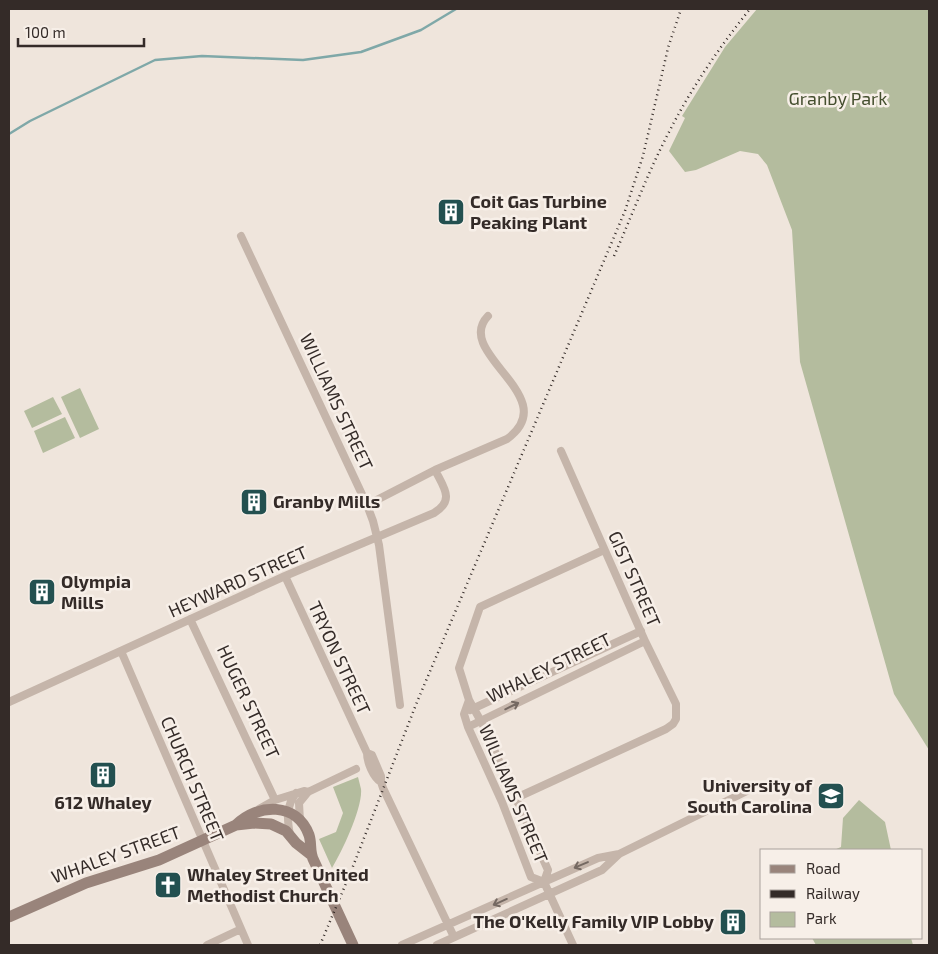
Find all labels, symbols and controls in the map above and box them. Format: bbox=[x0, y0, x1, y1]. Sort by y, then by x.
scale bar bbox=[18, 15, 144, 47]
text: 100 m bbox=[25, 23, 66, 41]
park label: Granby Park bbox=[789, 87, 887, 109]
place label: Coit Gas Turbine Peaking Plant bbox=[470, 190, 607, 233]
building icon: Coit Gas Turbine Peaking Plant bbox=[436, 197, 466, 227]
street label: WILLIAMS STREET bbox=[296, 330, 378, 474]
building icon: Granby Mills bbox=[239, 487, 269, 517]
place label: Granby Mills bbox=[273, 490, 380, 512]
street label: GIST STREET bbox=[604, 527, 666, 630]
street label: HEYWARD STREET bbox=[165, 540, 311, 622]
place label: Olympia Mills bbox=[61, 570, 131, 613]
building icon: Olympia Mills bbox=[27, 577, 57, 607]
street label: TRYON STREET bbox=[304, 597, 376, 718]
street label: WHALEY STREET bbox=[483, 627, 615, 707]
street label: HUGER STREET bbox=[213, 641, 285, 762]
one-way arrow bbox=[504, 701, 519, 710]
street label: CHURCH STREET bbox=[157, 713, 229, 845]
street label: WILLIAMS STREET bbox=[475, 721, 553, 867]
building icon: 612 Whaley bbox=[88, 760, 118, 790]
place label: University of South Carolina bbox=[687, 774, 813, 817]
school or university icon: University of South Carolina bbox=[816, 781, 846, 811]
place label: 612 Whaley bbox=[54, 791, 153, 813]
street label: WHALEY STREET bbox=[48, 820, 184, 888]
legend bbox=[760, 849, 923, 939]
text: Road bbox=[806, 859, 841, 877]
one-way arrow bbox=[574, 861, 589, 871]
place label: Whaley Street United Methodist Church bbox=[187, 863, 369, 906]
church icon: Whaley Street United Methodist Church bbox=[153, 870, 183, 900]
text: Railway bbox=[806, 884, 860, 902]
one-way arrow bbox=[493, 897, 508, 907]
building icon: The O'Kelly Family VIP Lobby bbox=[718, 907, 748, 937]
text: Park bbox=[806, 909, 837, 927]
place label: The O'Kelly Family VIP Lobby bbox=[473, 910, 715, 932]

